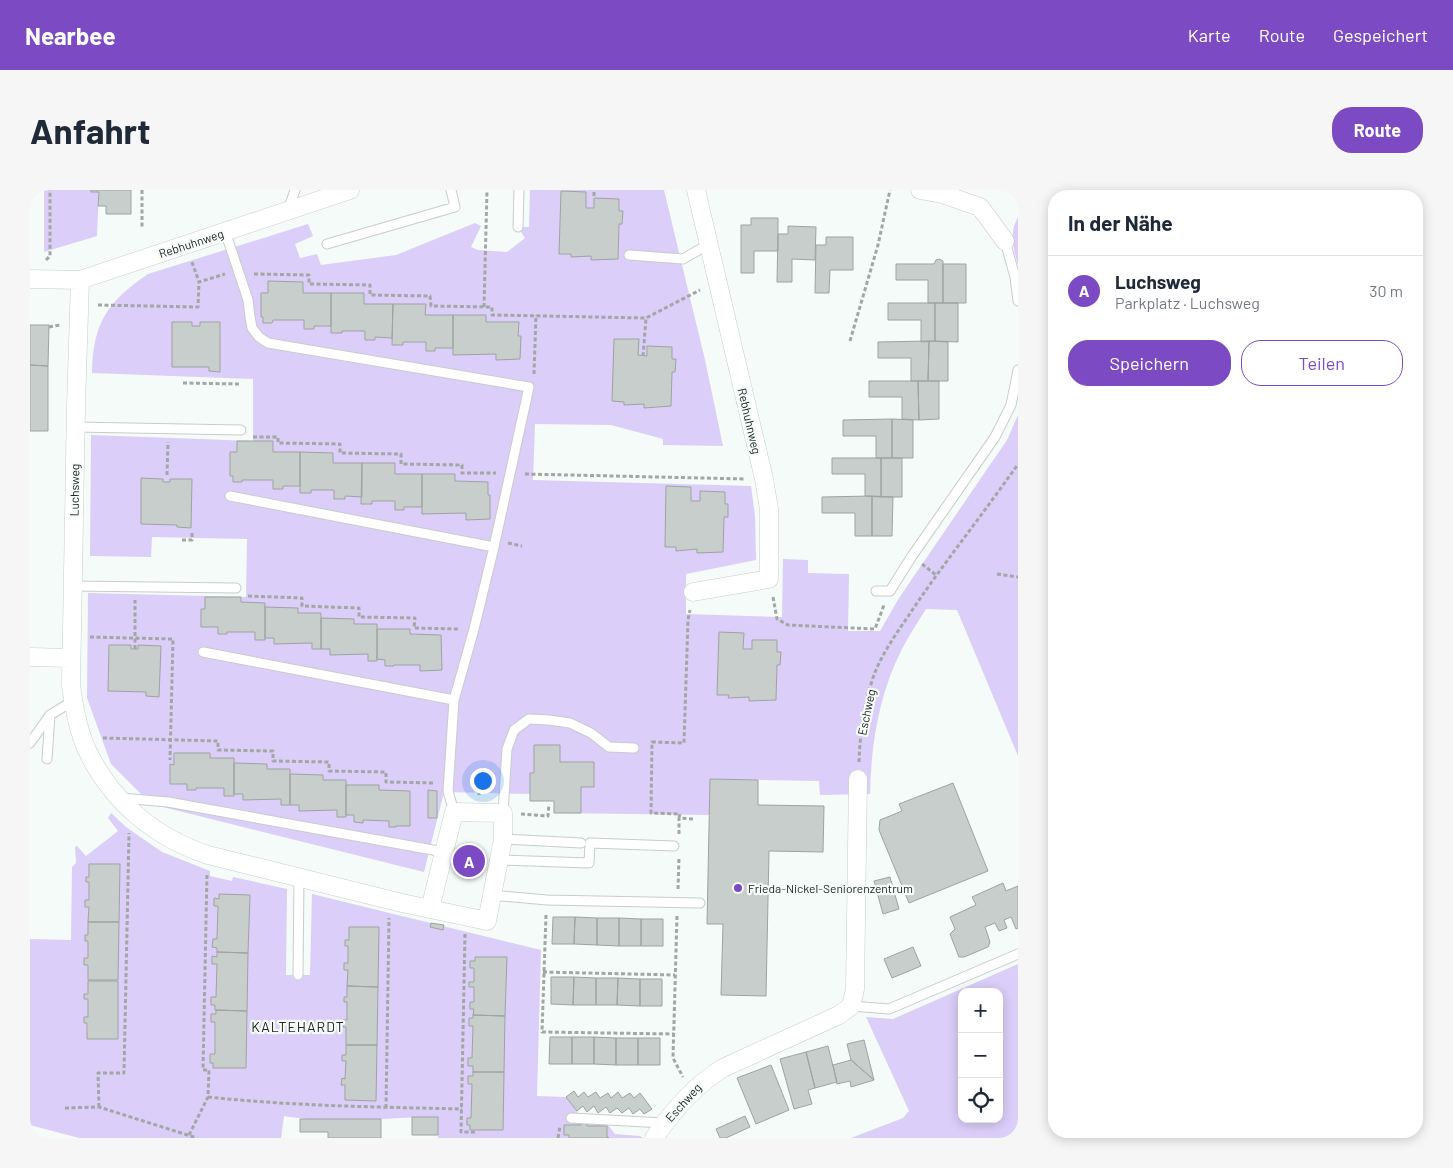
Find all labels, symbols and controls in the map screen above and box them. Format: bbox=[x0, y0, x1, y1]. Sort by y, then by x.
text: Nearbee bbox=[25, 21, 116, 50]
text: Karte bbox=[1188, 24, 1231, 46]
text: Route bbox=[1259, 24, 1305, 46]
text: Gespeichert bbox=[1333, 24, 1428, 46]
button: Route bbox=[1332, 107, 1423, 153]
text: Anfahrt bbox=[30, 109, 150, 151]
text: In der Nähe bbox=[1068, 210, 1173, 235]
street label: Rebhuhnweg bbox=[157, 226, 225, 260]
text: Luchsweg bbox=[1115, 270, 1201, 293]
text: A bbox=[1079, 281, 1089, 300]
text: 30 m bbox=[1369, 281, 1403, 300]
text: Parkplatz · Luchsweg bbox=[1115, 293, 1260, 312]
button: Speichern bbox=[1068, 340, 1231, 386]
button: Teilen bbox=[1241, 340, 1403, 386]
street label: Rebhuhnweg bbox=[736, 387, 764, 455]
street label: Luchsweg bbox=[67, 464, 81, 516]
street label: Eschweg bbox=[854, 688, 878, 736]
your location bbox=[470, 768, 496, 794]
pin: A bbox=[453, 842, 485, 880]
place label: Frieda-Nickel-Seniorenzentrum bbox=[748, 881, 913, 895]
marker: Frieda-Nickel-Seniorenzentrum bbox=[732, 882, 744, 894]
map controls bbox=[958, 988, 1003, 1123]
button: + bbox=[958, 988, 1003, 1033]
district label: KALTEHARDT bbox=[251, 1018, 345, 1035]
button: − bbox=[958, 1033, 1003, 1078]
button: locate bbox=[958, 1078, 1003, 1123]
street label: Eschweg bbox=[662, 1080, 704, 1124]

